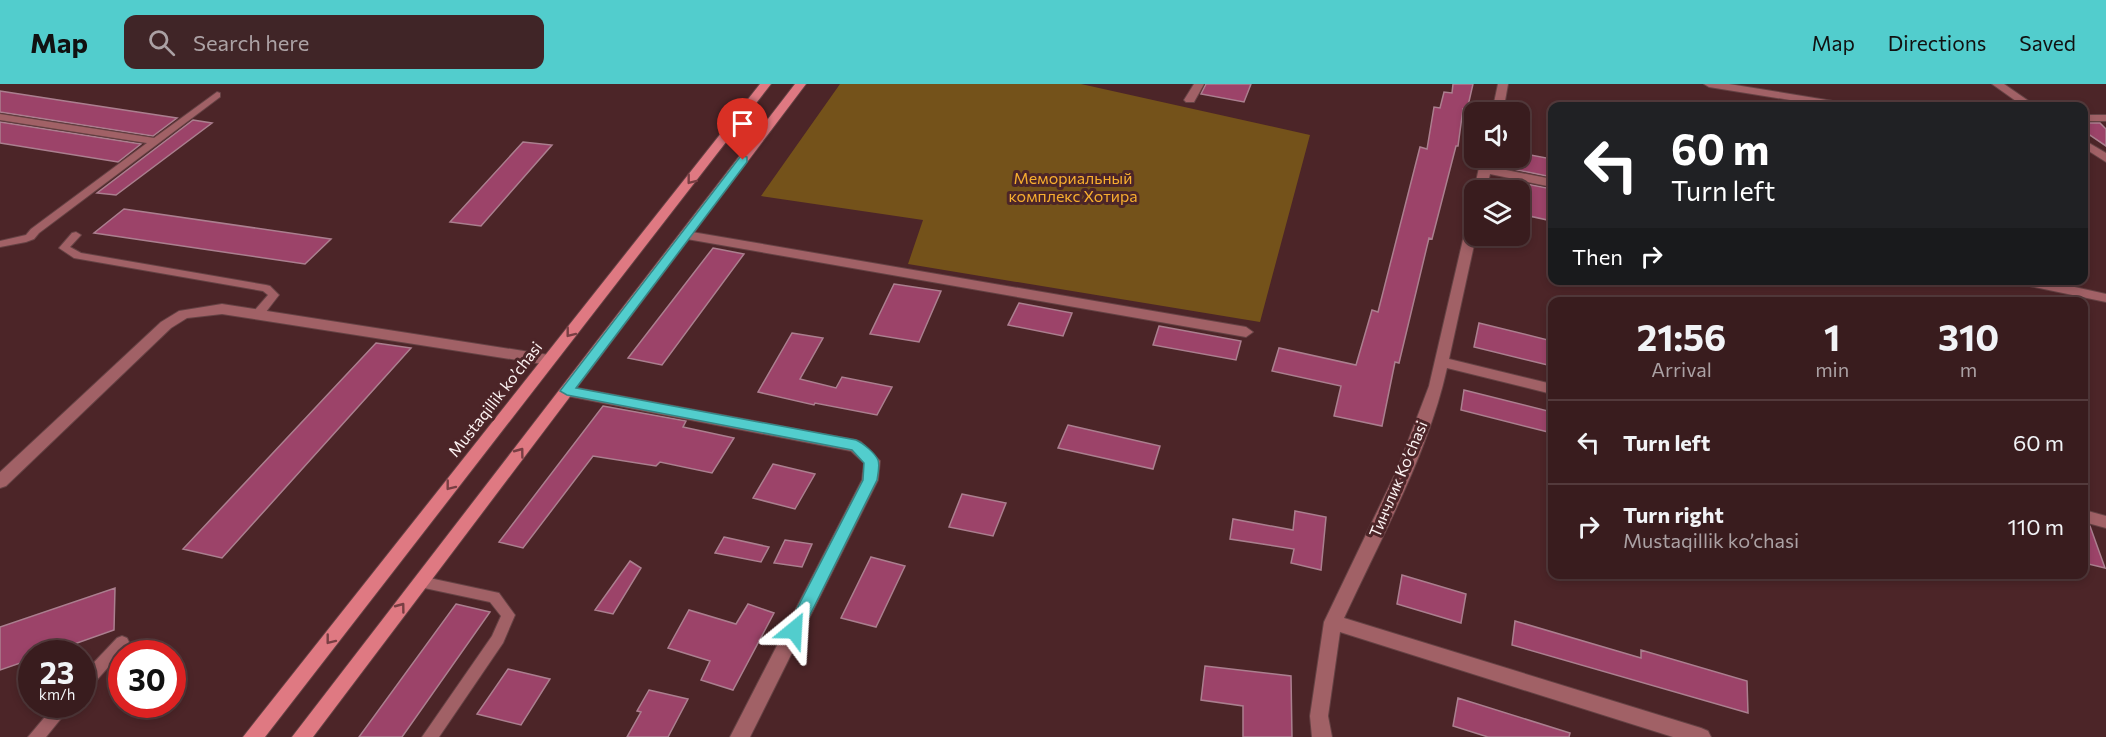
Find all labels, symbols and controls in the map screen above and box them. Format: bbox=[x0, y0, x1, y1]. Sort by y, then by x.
search box bbox=[124, 15, 544, 69]
text: Map bbox=[30, 25, 88, 59]
icon: search bbox=[145, 26, 178, 59]
text: Search here bbox=[193, 29, 309, 56]
text: Map bbox=[1812, 30, 1855, 55]
text: Directions bbox=[1888, 30, 1986, 55]
text: Saved bbox=[2019, 30, 2076, 55]
pin bbox=[717, 98, 768, 160]
map controls bbox=[1464, 102, 1530, 246]
button: sound bbox=[1464, 102, 1530, 168]
icon: arrive bbox=[726, 107, 759, 140]
text: 60 m bbox=[1671, 122, 1770, 174]
icon: left bbox=[1572, 126, 1650, 204]
park label: Мемориальный комплекс Хотира bbox=[1008, 168, 1138, 205]
one-way arrow bbox=[687, 173, 698, 184]
text: Turn left bbox=[1671, 174, 1775, 207]
button: layers bbox=[1464, 180, 1530, 246]
icon: right bbox=[1635, 240, 1668, 273]
text: Then bbox=[1572, 243, 1623, 270]
text: 21:56 bbox=[1637, 314, 1726, 358]
text: 1 bbox=[1824, 314, 1840, 358]
text: 310 bbox=[1938, 314, 1999, 358]
one-way arrow bbox=[567, 326, 578, 337]
street label: Mustaqillik ko’chasi bbox=[444, 337, 545, 460]
text: Arrival bbox=[1651, 357, 1712, 381]
text: min bbox=[1815, 357, 1849, 381]
text: m bbox=[1960, 357, 1977, 381]
street label: Тинчлик Ko’chasi bbox=[1364, 418, 1431, 540]
icon: left bbox=[1572, 426, 1605, 459]
text: Turn left bbox=[1623, 429, 1710, 456]
text: 60 m bbox=[2013, 429, 2064, 456]
one-way arrow bbox=[513, 448, 524, 459]
one-way arrow bbox=[446, 480, 457, 491]
text: Turn right bbox=[1623, 501, 1724, 528]
icon: right bbox=[1572, 510, 1605, 543]
text: 110 m bbox=[2007, 513, 2064, 540]
text: Mustaqillik ko’chasi bbox=[1623, 528, 1799, 552]
position arrow bbox=[762, 598, 826, 662]
one-way arrow bbox=[394, 603, 405, 614]
one-way arrow bbox=[326, 633, 337, 644]
speed limit sign: 30 bbox=[108, 640, 186, 718]
text: 23 bbox=[40, 653, 74, 690]
text: km/h bbox=[39, 685, 75, 703]

